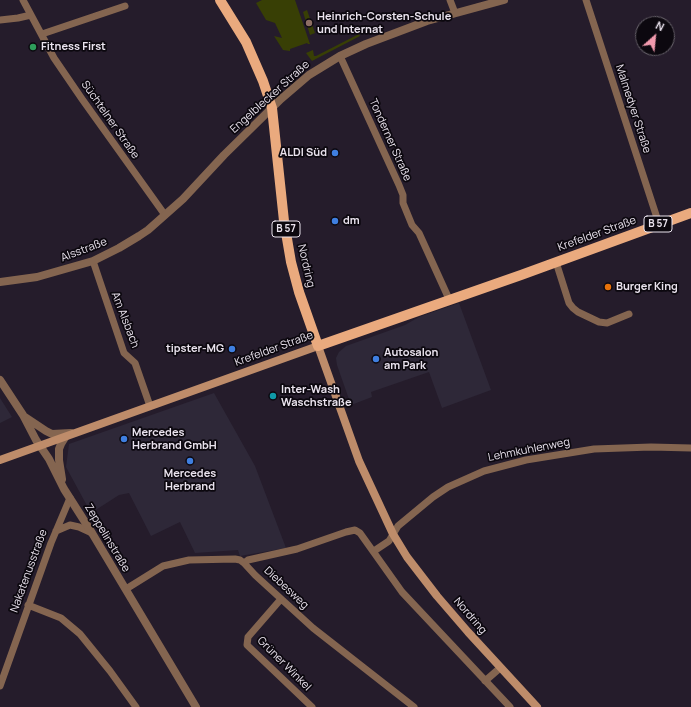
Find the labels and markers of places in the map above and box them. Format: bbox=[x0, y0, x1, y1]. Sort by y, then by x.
place label: Heinrich-Corsten-Schule und Internat bbox=[317, 10, 451, 36]
marker: Heinrich-Corsten-Schule und Internat bbox=[304, 18, 314, 28]
place label: Fitness First bbox=[41, 40, 106, 54]
marker: Fitness First bbox=[28, 42, 38, 52]
place label: ALDI Süd bbox=[280, 146, 327, 160]
marker: ALDI Süd bbox=[330, 148, 340, 158]
place label: dm bbox=[343, 214, 360, 228]
marker: dm bbox=[330, 216, 340, 226]
place label: Burger King bbox=[616, 280, 678, 294]
marker: Burger King bbox=[603, 282, 613, 292]
place label: tipster-MG bbox=[166, 342, 224, 356]
marker: tipster-MG bbox=[227, 344, 237, 354]
place label: Autosalon am Park bbox=[384, 346, 438, 372]
marker: Autosalon am Park bbox=[371, 354, 381, 364]
place label: Inter-Wash Waschstraße bbox=[281, 383, 352, 409]
marker: Inter-Wash Waschstraße bbox=[268, 391, 278, 401]
place label: Mercedes Herbrand GmbH bbox=[132, 426, 217, 452]
marker: Mercedes Herbrand GmbH bbox=[119, 434, 129, 444]
marker: Mercedes Herbrand bbox=[185, 456, 195, 466]
place label: Mercedes Herbrand bbox=[164, 467, 216, 493]

